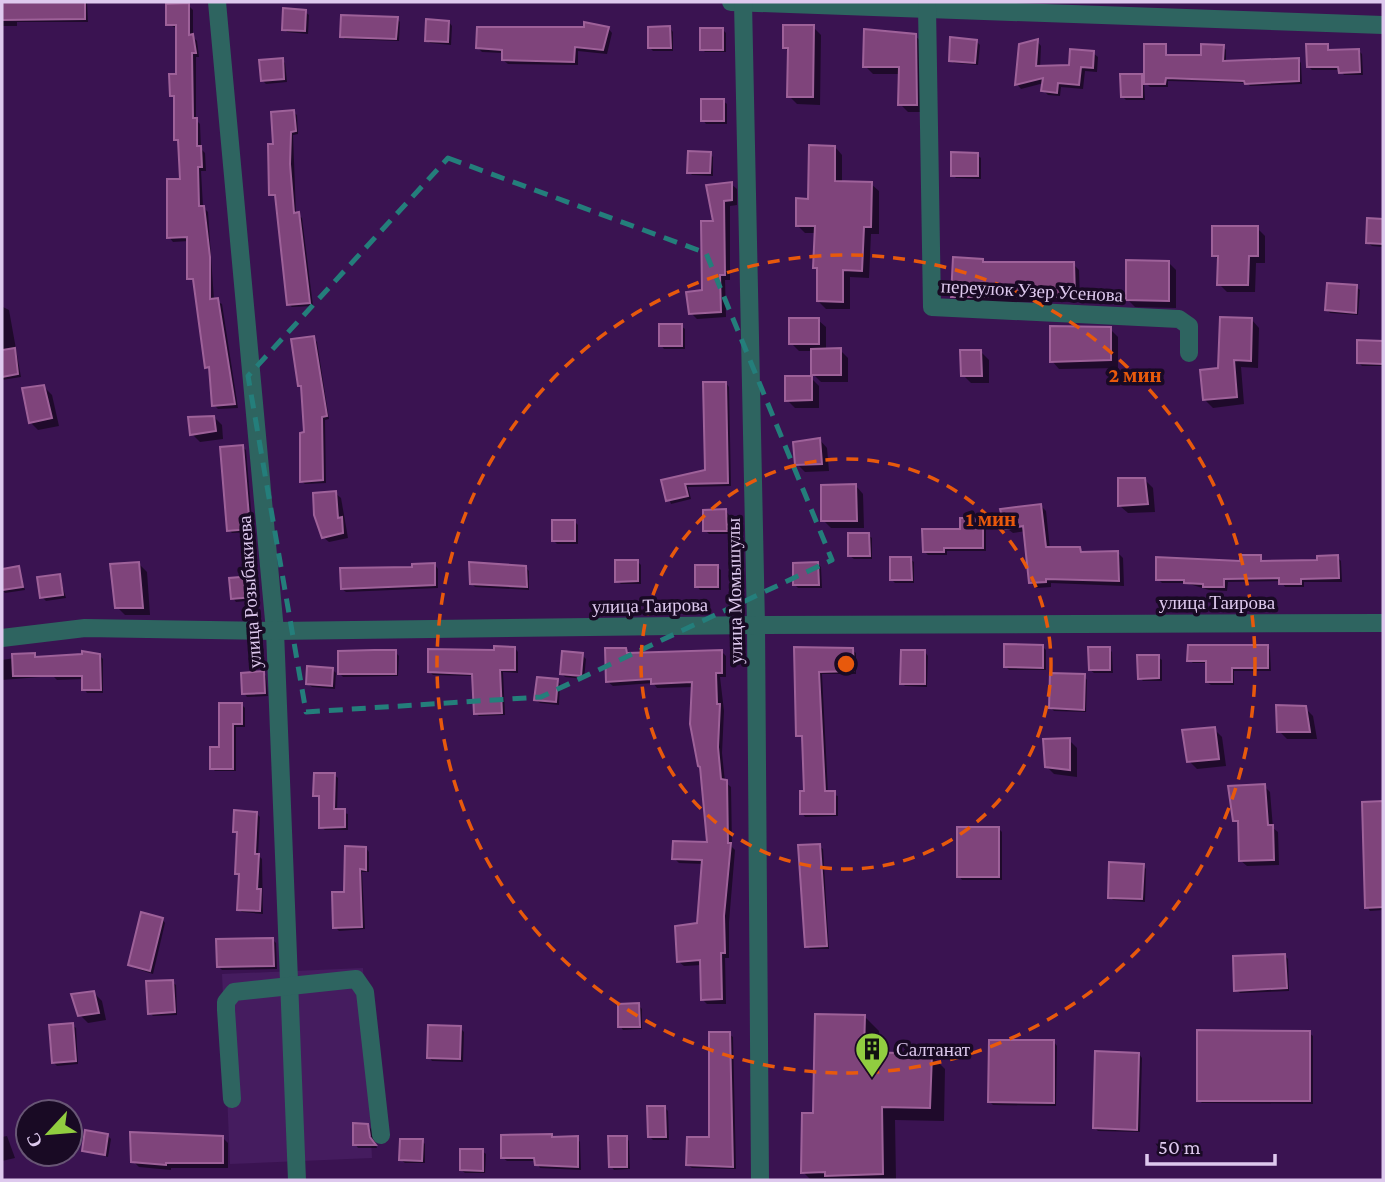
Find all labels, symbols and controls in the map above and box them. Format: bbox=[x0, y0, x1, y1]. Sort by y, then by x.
street label: переулок Узер Усенова bbox=[940, 275, 1124, 306]
text: 2 мин bbox=[1108, 363, 1162, 387]
text: 1 мин bbox=[966, 507, 1016, 531]
street label: улица Розыбакиева bbox=[234, 514, 265, 669]
street label: улица Момышулы bbox=[723, 517, 746, 664]
street label: улица Таирова bbox=[1159, 592, 1276, 613]
street label: улица Таирова bbox=[592, 594, 709, 617]
centre of rings bbox=[834, 652, 858, 676]
building icon: Салтанат bbox=[853, 1030, 891, 1079]
place label: Салтанат bbox=[896, 1039, 971, 1060]
north arrow bbox=[14, 1098, 84, 1168]
scale bar bbox=[1147, 1122, 1275, 1166]
text: С bbox=[22, 1129, 47, 1151]
text: 50 m bbox=[1158, 1135, 1201, 1159]

